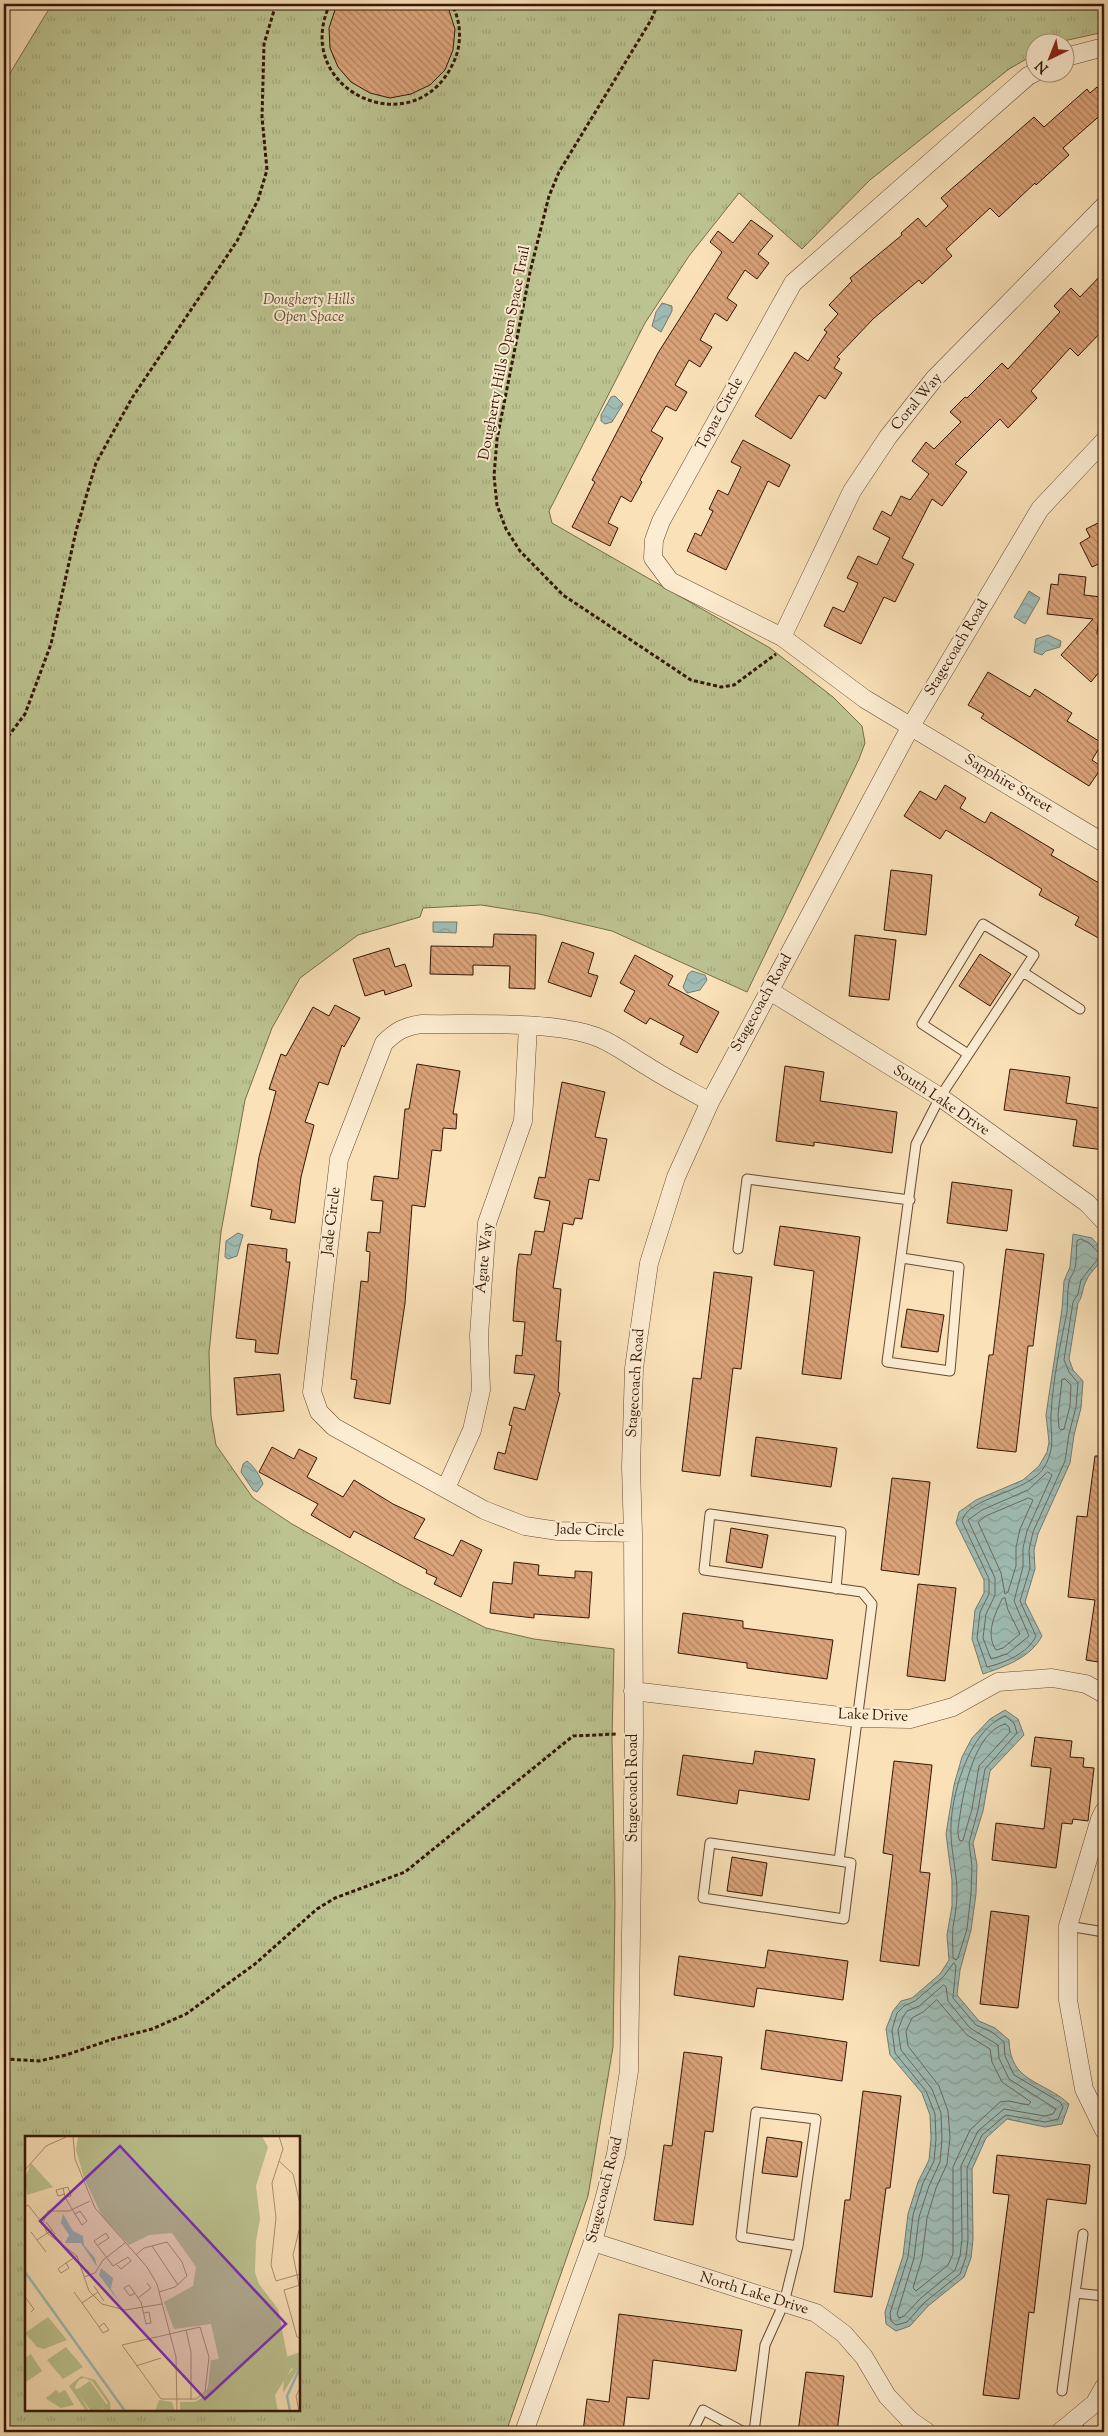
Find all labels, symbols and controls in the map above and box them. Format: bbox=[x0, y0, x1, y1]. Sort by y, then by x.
north arrow bbox=[1026, 32, 1076, 82]
text: N bbox=[1032, 55, 1053, 77]
street label: Dougherty Hills Open Space Trail bbox=[474, 244, 536, 462]
park label: Dougherty Hills Open Space bbox=[263, 290, 355, 328]
street label: Coral Way bbox=[887, 368, 948, 435]
street label: Topaz Circle bbox=[691, 374, 749, 454]
street label: Stagecoach Road bbox=[920, 595, 994, 700]
street label: Sapphire Street bbox=[960, 749, 1056, 819]
street label: Stagecoach Road bbox=[726, 950, 798, 1056]
street label: South Lake Drive bbox=[888, 1061, 994, 1141]
street label: Jade Circle bbox=[317, 1185, 347, 1258]
street label: Agate Way bbox=[471, 1221, 499, 1295]
street label: Stagecoach Road bbox=[622, 1327, 650, 1438]
street label: Jade Circle bbox=[554, 1519, 625, 1543]
street label: Lake Drive bbox=[838, 1704, 908, 1728]
street label: Stagecoach Road bbox=[623, 1733, 644, 1843]
street label: Stagecoach Road bbox=[582, 2134, 629, 2245]
inset map bbox=[25, 2136, 300, 2411]
street label: North Lake Drive bbox=[697, 2267, 811, 2321]

